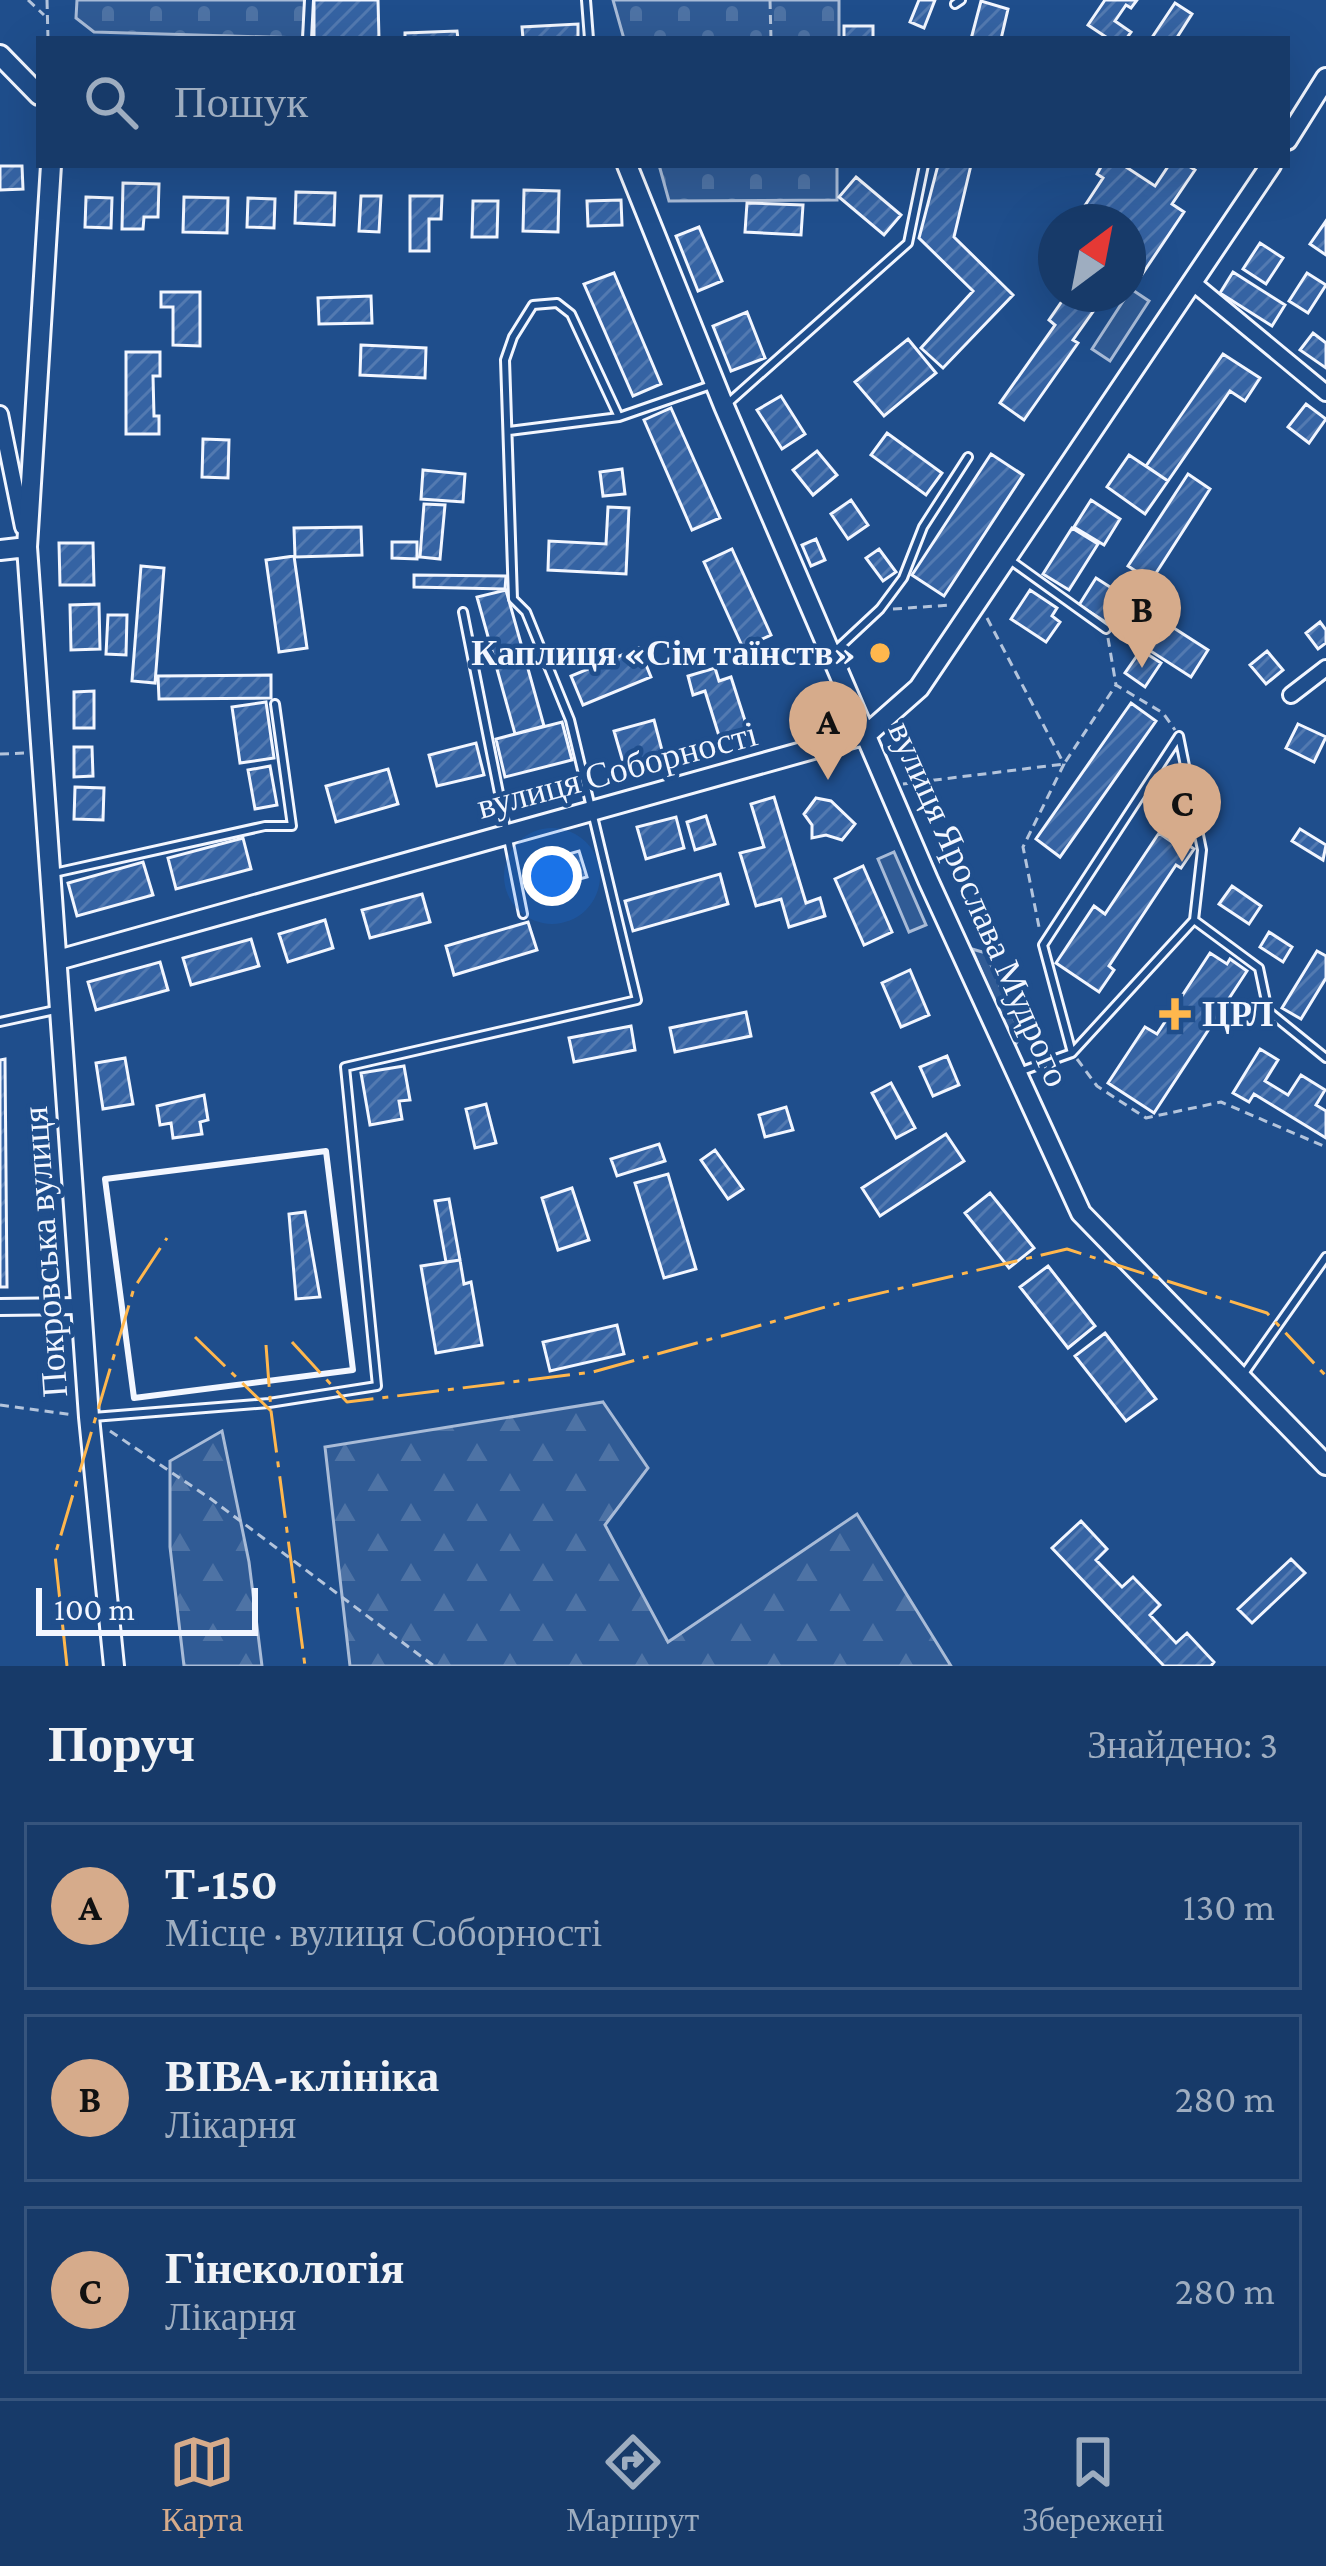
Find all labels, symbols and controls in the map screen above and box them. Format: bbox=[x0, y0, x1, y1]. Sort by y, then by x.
search box bbox=[36, 36, 1290, 168]
icon: search bbox=[78, 69, 144, 135]
text: Пошук bbox=[174, 77, 308, 127]
north arrow bbox=[1038, 204, 1146, 312]
pin: B bbox=[1103, 569, 1181, 668]
place label: Каплиця «Сім таїнств» bbox=[471, 633, 856, 673]
marker: Каплиця «Сім таїнств» bbox=[867, 640, 893, 666]
pin: A bbox=[789, 681, 867, 780]
street label: вулиця Соборності bbox=[473, 713, 761, 827]
street label: вулиця Ярослава Мудрого bbox=[880, 715, 1078, 1093]
pin: C bbox=[1143, 763, 1221, 862]
your location bbox=[522, 846, 582, 906]
place label: ЦРЛ bbox=[1202, 994, 1274, 1034]
marker: ЦРЛ bbox=[1159, 998, 1191, 1030]
street label: Покровська вулиця bbox=[15, 1105, 75, 1399]
scale bar bbox=[36, 1582, 258, 1635]
text: 100 m bbox=[54, 1590, 135, 1627]
text: Поруч bbox=[48, 1715, 195, 1772]
text: Знайдено: 3 bbox=[1087, 1723, 1278, 1766]
text: Т-150 bbox=[165, 1859, 278, 1909]
text: A bbox=[78, 1885, 102, 1928]
text: 130 m bbox=[1183, 1885, 1275, 1928]
text: Місце · вулиця Соборності bbox=[165, 1911, 602, 1954]
text: ВІВА-клініка bbox=[165, 2051, 439, 2101]
text: B bbox=[79, 2077, 101, 2120]
text: 280 m bbox=[1175, 2077, 1275, 2120]
text: Лікарня bbox=[165, 2103, 296, 2146]
text: Гінекологія bbox=[165, 2243, 404, 2293]
text: C bbox=[78, 2269, 102, 2312]
text: 280 m bbox=[1175, 2269, 1275, 2312]
text: Лікарня bbox=[165, 2295, 296, 2338]
tab: Карта bbox=[161, 2429, 243, 2539]
tab: Маршрут bbox=[566, 2429, 699, 2539]
tab: Збережені bbox=[1022, 2429, 1165, 2539]

